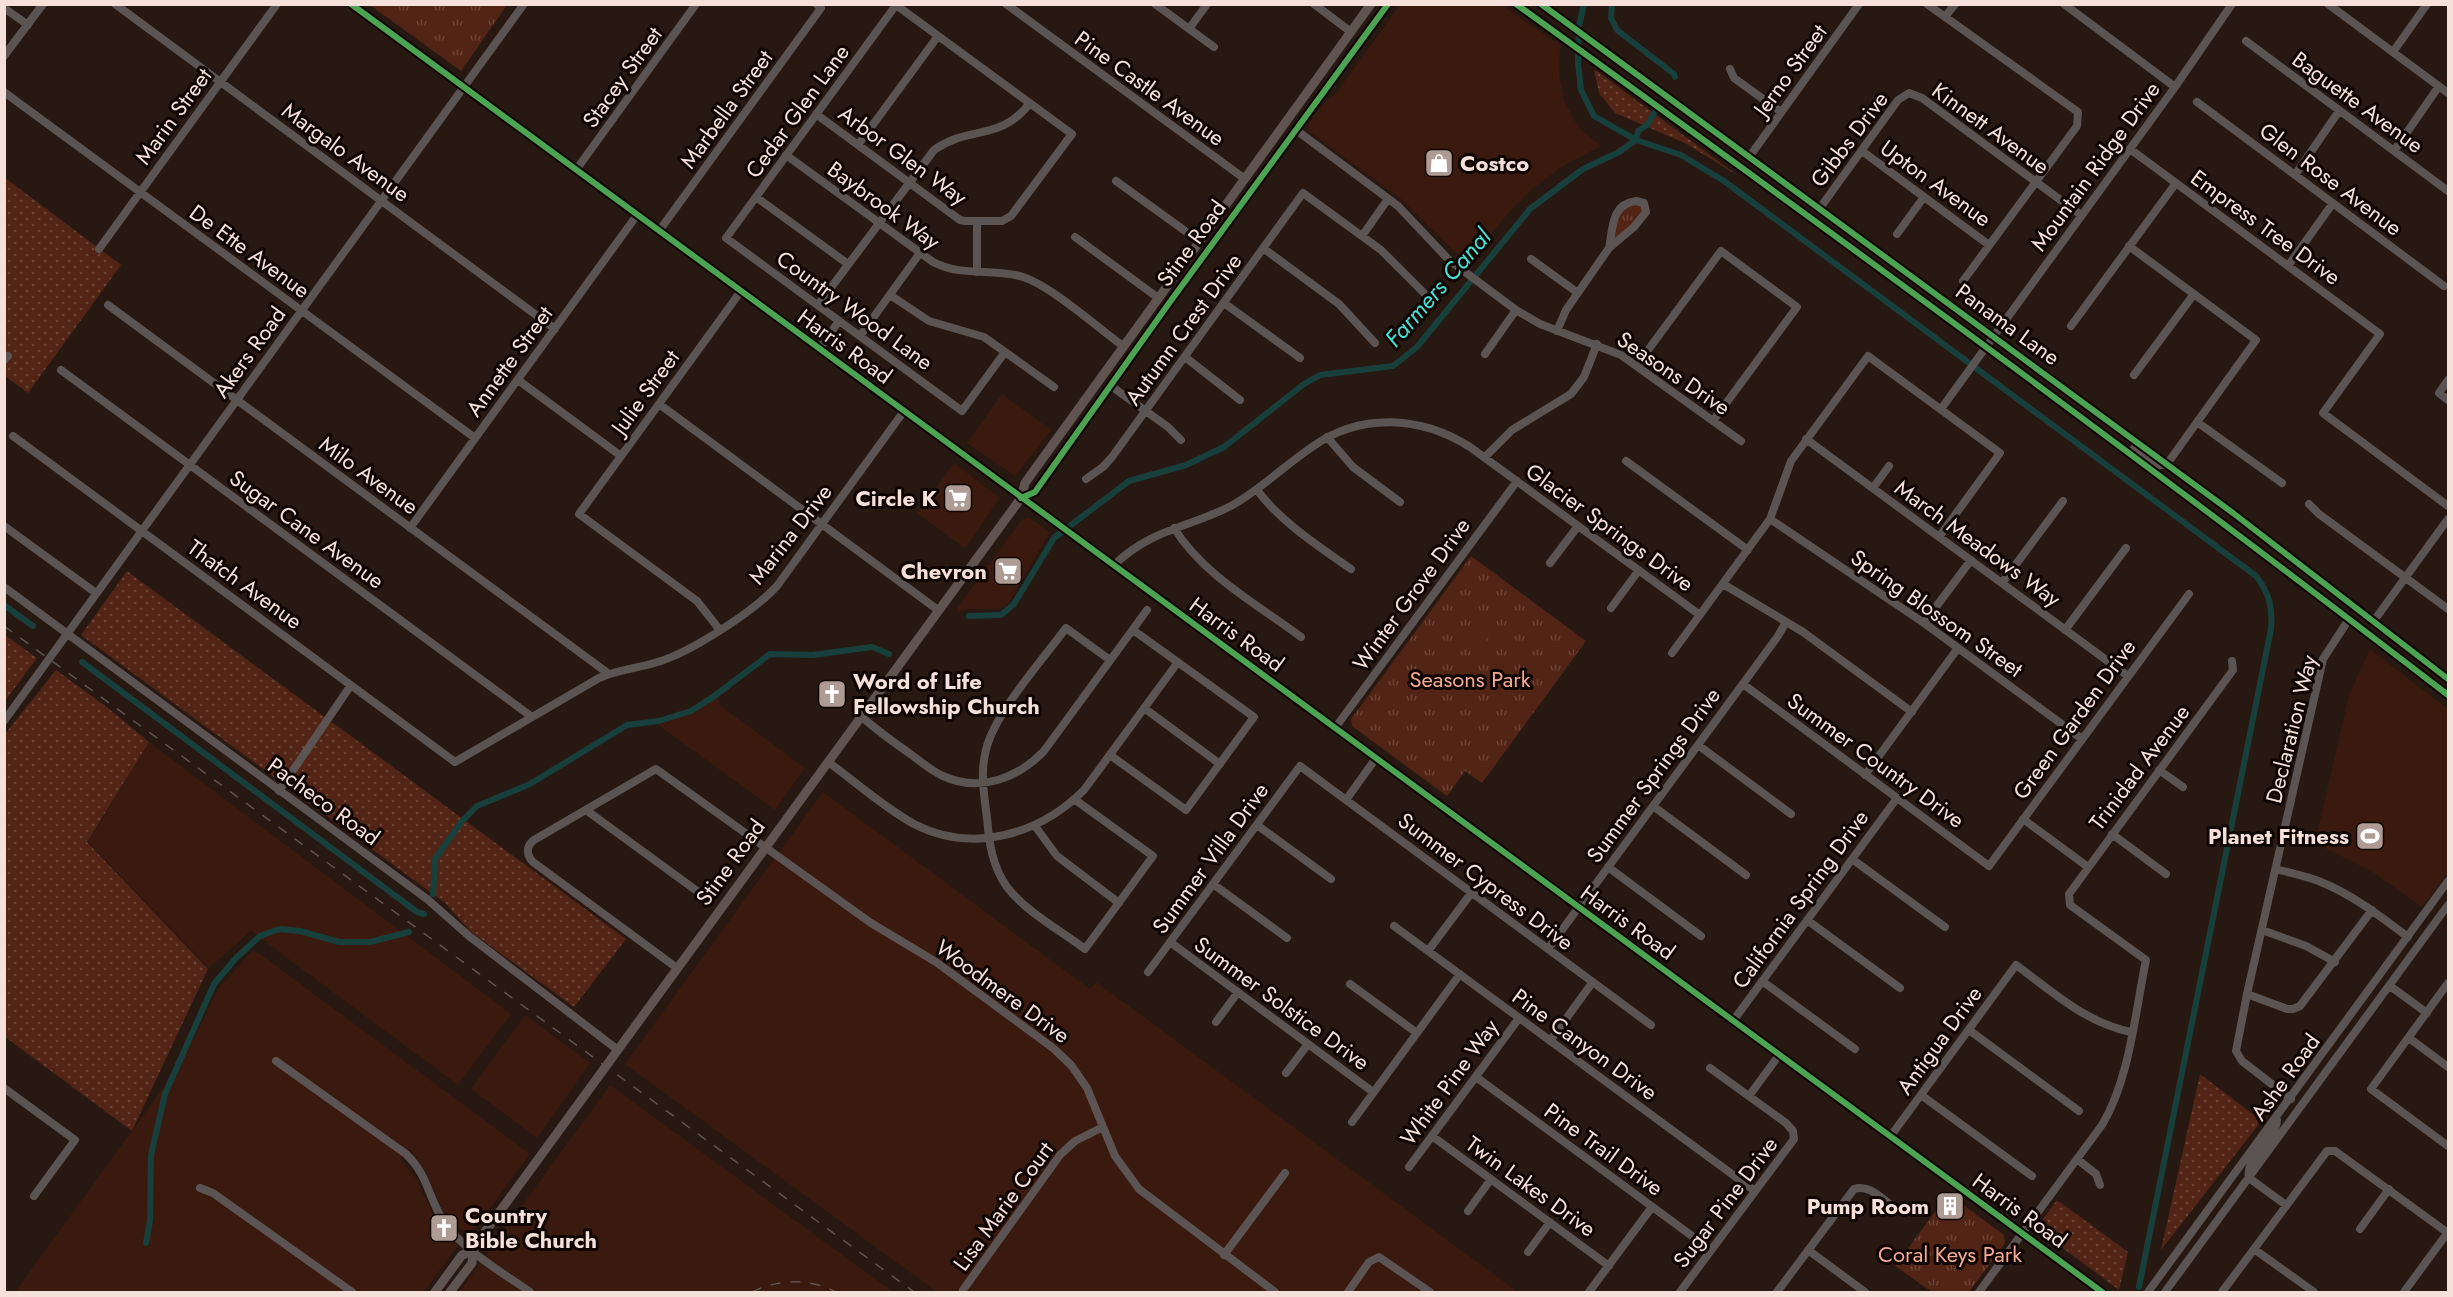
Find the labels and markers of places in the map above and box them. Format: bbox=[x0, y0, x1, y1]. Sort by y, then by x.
shop icon: Costco bbox=[1423, 147, 1455, 179]
place label: Costco bbox=[1460, 147, 1529, 179]
place label: Circle K bbox=[855, 482, 938, 514]
supermarket icon: Circle K bbox=[942, 482, 974, 514]
place label: Chevron bbox=[901, 555, 987, 587]
supermarket icon: Chevron bbox=[992, 555, 1024, 587]
place label: Word of Life Fellowship Church bbox=[853, 665, 1040, 722]
church icon: Word of Life Fellowship Church bbox=[816, 678, 848, 710]
place label: Planet Fitness bbox=[2208, 820, 2349, 852]
sports icon: Planet Fitness bbox=[2354, 820, 2386, 852]
place label: Pump Room bbox=[1807, 1190, 1929, 1222]
building icon: Pump Room bbox=[1934, 1190, 1966, 1222]
place label: Country Bible Church bbox=[465, 1199, 597, 1256]
church icon: Country Bible Church bbox=[428, 1212, 460, 1244]

